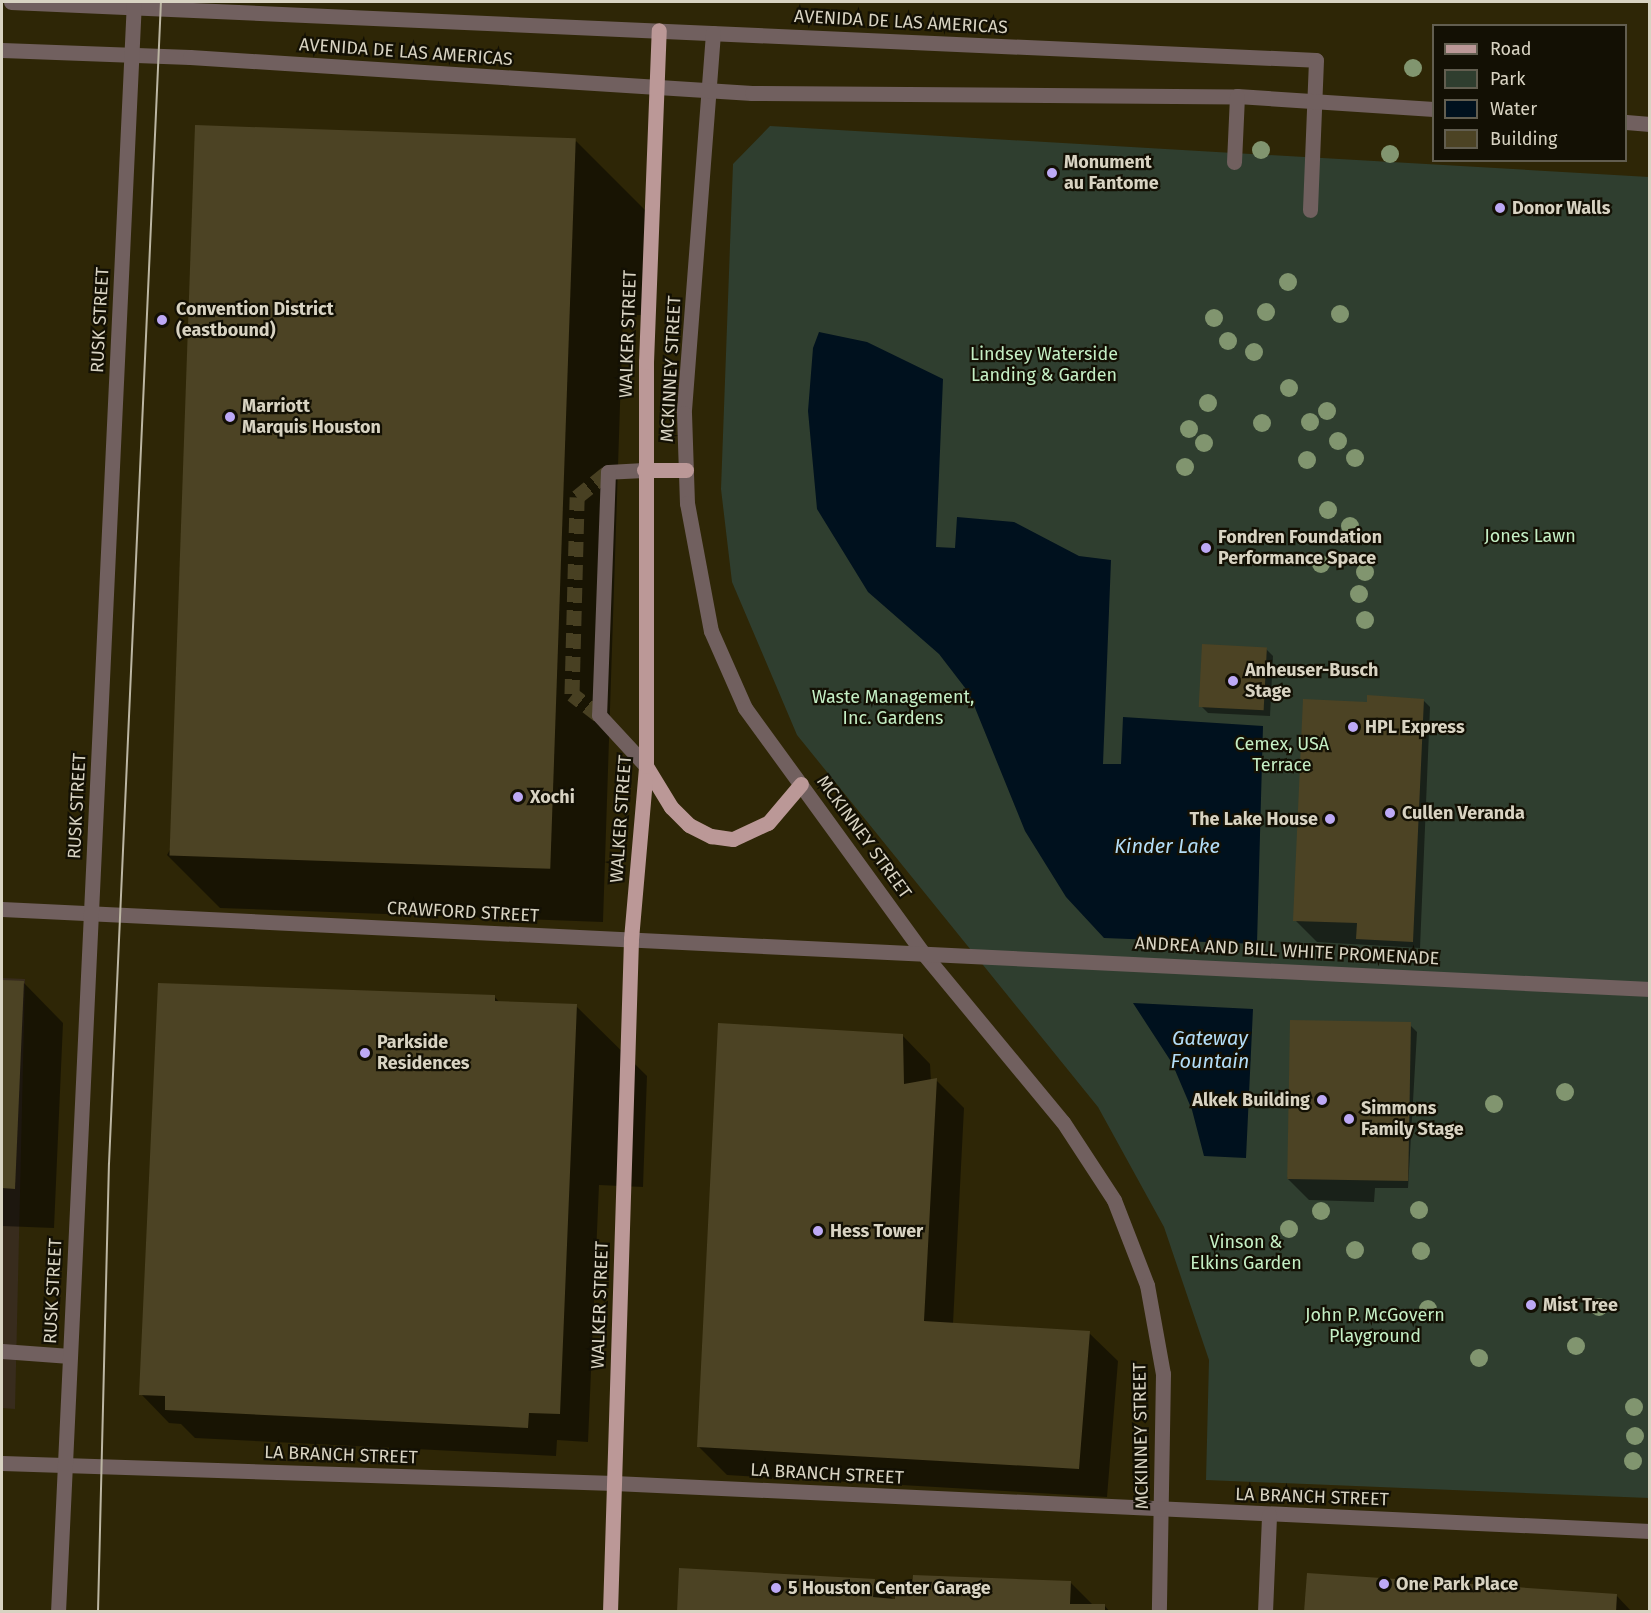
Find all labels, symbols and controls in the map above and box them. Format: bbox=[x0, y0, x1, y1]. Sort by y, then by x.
street label: AVENIDA DE LAS AMERICAS bbox=[794, 6, 1008, 38]
legend bbox=[1432, 24, 1627, 162]
street label: AVENIDA DE LAS AMERICAS bbox=[299, 34, 513, 70]
text: Road bbox=[1490, 38, 1532, 60]
text: Park bbox=[1490, 68, 1525, 90]
text: Water bbox=[1490, 98, 1537, 120]
text: Building bbox=[1490, 128, 1557, 150]
place label: Monument au Fantome bbox=[1064, 152, 1159, 195]
marker: Monument au Fantome bbox=[1045, 166, 1059, 180]
place label: Donor Walls bbox=[1512, 197, 1610, 219]
marker: Donor Walls bbox=[1493, 201, 1507, 215]
street label: RUSK STREET bbox=[86, 267, 114, 373]
street label: WALKER STREET bbox=[615, 270, 641, 398]
street label: MCKINNEY STREET bbox=[656, 295, 686, 443]
place label: Convention District (eastbound) bbox=[176, 299, 334, 342]
marker: Convention District (eastbound) bbox=[153, 311, 171, 329]
park label: Lindsey Waterside Landing & Garden bbox=[970, 344, 1118, 386]
place label: Marriott Marquis Houston bbox=[242, 396, 381, 438]
marker: Marriott Marquis Houston bbox=[223, 410, 237, 424]
park label: Jones Lawn bbox=[1484, 525, 1576, 547]
place label: Fondren Foundation Performance Space bbox=[1218, 527, 1382, 570]
marker: Fondren Foundation Performance Space bbox=[1199, 541, 1213, 555]
place label: Anheuser-Busch Stage bbox=[1245, 660, 1378, 702]
marker: Anheuser-Busch Stage bbox=[1226, 674, 1240, 688]
park label: Waste Management, Inc. Gardens bbox=[812, 687, 974, 730]
place label: HPL Express bbox=[1365, 716, 1465, 738]
marker: HPL Express bbox=[1346, 720, 1360, 734]
park label: Cemex, USA Terrace bbox=[1235, 734, 1329, 777]
street label: RUSK STREET bbox=[63, 753, 91, 859]
street label: WALKER STREET bbox=[606, 754, 636, 884]
street label: MCKINNEY STREET bbox=[812, 771, 916, 903]
place label: Xochi bbox=[530, 786, 575, 808]
marker: Xochi bbox=[511, 790, 525, 804]
place label: Cullen Veranda bbox=[1402, 802, 1525, 824]
marker: Cullen Veranda bbox=[1383, 806, 1397, 820]
place label: The Lake House bbox=[1189, 808, 1318, 830]
marker: The Lake House bbox=[1323, 812, 1337, 826]
water label: Kinder Lake bbox=[1114, 834, 1220, 858]
street label: CRAWFORD STREET bbox=[386, 897, 540, 927]
street label: ANDREA AND BILL WHITE PROMENADE bbox=[1134, 932, 1440, 970]
water label: Gateway Fountain bbox=[1171, 1026, 1249, 1073]
place label: Parkside Residences bbox=[377, 1032, 470, 1074]
marker: Parkside Residences bbox=[358, 1046, 372, 1060]
place label: Alkek Building bbox=[1192, 1089, 1310, 1111]
marker: Alkek Building bbox=[1315, 1093, 1329, 1107]
place label: Simmons Family Stage bbox=[1361, 1098, 1464, 1140]
marker: Simmons Family Stage bbox=[1342, 1112, 1356, 1126]
place label: Hess Tower bbox=[830, 1220, 923, 1242]
marker: Hess Tower bbox=[811, 1224, 825, 1238]
park label: Vinson & Elkins Garden bbox=[1190, 1232, 1302, 1274]
street label: RUSK STREET bbox=[39, 1238, 67, 1344]
street label: WALKER STREET bbox=[587, 1241, 613, 1369]
place label: Mist Tree bbox=[1543, 1294, 1618, 1316]
marker: Mist Tree bbox=[1524, 1298, 1538, 1312]
park label: John P. McGovern Playground bbox=[1305, 1305, 1445, 1348]
street label: MCKINNEY STREET bbox=[1129, 1362, 1153, 1510]
street label: LA BRANCH STREET bbox=[264, 1442, 418, 1468]
street label: LA BRANCH STREET bbox=[750, 1459, 904, 1489]
street label: LA BRANCH STREET bbox=[1235, 1484, 1389, 1510]
place label: One Park Place bbox=[1396, 1573, 1518, 1595]
place label: 5 Houston Center Garage bbox=[788, 1577, 991, 1599]
marker: One Park Place bbox=[1377, 1577, 1391, 1591]
marker: 5 Houston Center Garage bbox=[769, 1581, 783, 1595]

